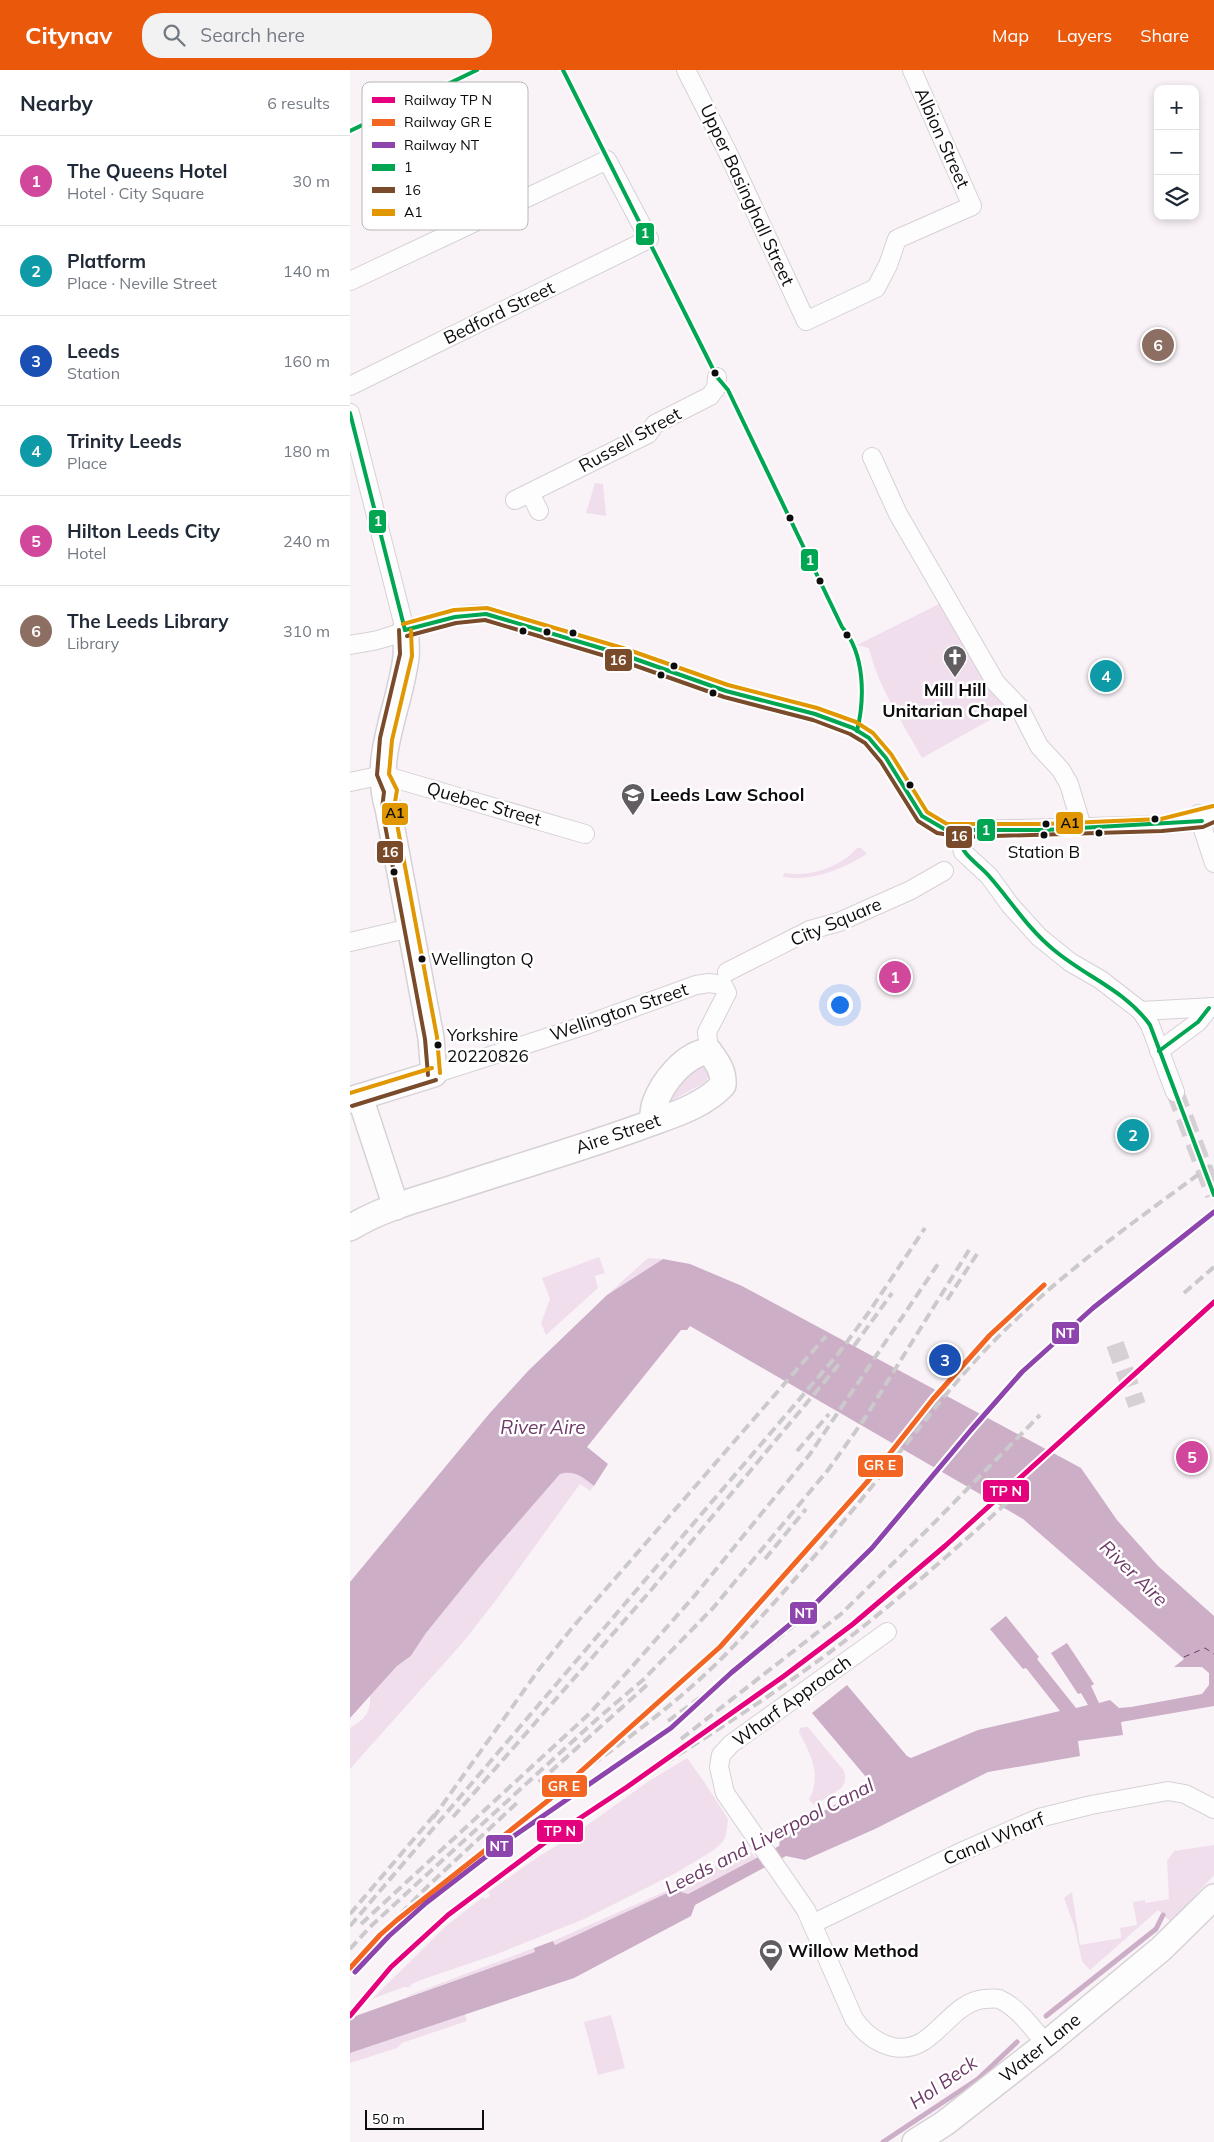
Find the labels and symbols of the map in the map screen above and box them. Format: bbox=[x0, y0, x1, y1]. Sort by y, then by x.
legend bbox=[362, 82, 528, 230]
street label: Albion Street bbox=[910, 84, 975, 192]
text: Railway TP N bbox=[404, 91, 492, 109]
street label: Upper Basinghall Street bbox=[695, 100, 800, 289]
text: Railway GR E bbox=[404, 113, 492, 131]
text: Railway NT bbox=[404, 136, 480, 154]
text: 1 bbox=[404, 158, 412, 176]
text: 16 bbox=[404, 181, 421, 199]
text: A1 bbox=[404, 203, 423, 221]
line badge: 1 bbox=[635, 222, 655, 246]
text: 1 bbox=[641, 224, 649, 242]
street label: Bedford Street bbox=[440, 276, 558, 349]
pin: 6 bbox=[1142, 326, 1174, 364]
unlabelled marker bbox=[710, 368, 720, 378]
street label: Russell Street bbox=[575, 402, 685, 477]
line badge: 1 bbox=[368, 509, 387, 534]
text: 1 bbox=[374, 512, 382, 530]
unlabelled marker bbox=[785, 513, 795, 523]
line badge: 1 bbox=[800, 548, 819, 572]
text: 1 bbox=[806, 551, 814, 569]
unlabelled marker bbox=[815, 576, 825, 586]
unlabelled marker bbox=[518, 626, 528, 636]
unlabelled marker bbox=[542, 627, 552, 637]
unlabelled marker bbox=[568, 628, 578, 638]
unlabelled marker bbox=[842, 630, 852, 640]
church icon: Mill Hill Unitarian Chapel bbox=[942, 644, 968, 678]
line badge: 16 bbox=[604, 648, 633, 672]
text: 16 bbox=[610, 651, 626, 669]
pin: 4 bbox=[1090, 657, 1122, 695]
unlabelled marker bbox=[669, 661, 679, 671]
unlabelled marker bbox=[656, 670, 666, 680]
place label: Mill Hill Unitarian Chapel bbox=[882, 678, 1028, 722]
unlabelled marker bbox=[708, 688, 718, 698]
street label: Quebec Street bbox=[424, 776, 544, 831]
unlabelled marker bbox=[905, 780, 915, 790]
school or university icon: Leeds Law School bbox=[620, 782, 646, 816]
place label: Leeds Law School bbox=[650, 783, 804, 806]
line badge: A1 bbox=[381, 802, 409, 826]
text: A1 bbox=[386, 804, 404, 822]
line badge: A1 bbox=[1055, 811, 1084, 835]
text: A1 bbox=[1061, 814, 1079, 832]
unlabelled marker bbox=[1150, 814, 1160, 824]
line badge: 1 bbox=[976, 818, 996, 842]
unlabelled marker bbox=[1041, 819, 1051, 829]
text: 1 bbox=[982, 821, 990, 839]
line badge: 16 bbox=[945, 825, 973, 849]
text: 16 bbox=[951, 827, 967, 845]
unlabelled marker bbox=[1094, 828, 1104, 838]
marker: Station B bbox=[1039, 830, 1049, 840]
line badge: 16 bbox=[376, 840, 404, 864]
place label: Station B bbox=[1008, 841, 1080, 862]
text: 16 bbox=[382, 843, 398, 861]
unlabelled marker bbox=[389, 867, 399, 877]
street label: City Square bbox=[787, 892, 885, 951]
place label: Wellington Q bbox=[431, 948, 534, 969]
marker: Wellington Q bbox=[417, 954, 427, 964]
pin: 1 bbox=[879, 958, 911, 996]
street label: Wellington Street bbox=[547, 977, 691, 1046]
your location bbox=[827, 992, 853, 1018]
place label: Yorkshire 20220826 bbox=[446, 1024, 529, 1066]
marker: Yorkshire 20220826 bbox=[433, 1040, 443, 1050]
street label: Aire Street bbox=[572, 1108, 663, 1159]
pin: 2 bbox=[1117, 1116, 1149, 1154]
line badge: NT bbox=[1051, 1321, 1080, 1345]
text: NT bbox=[1055, 1324, 1075, 1342]
pin: 3 bbox=[929, 1341, 961, 1379]
water label: River Aire bbox=[500, 1415, 586, 1439]
pin: 5 bbox=[1176, 1438, 1208, 1476]
line badge: GR E bbox=[857, 1454, 904, 1478]
text: GR E bbox=[864, 1456, 896, 1474]
line badge: TP N bbox=[982, 1479, 1030, 1503]
text: TP N bbox=[990, 1482, 1022, 1500]
water label: River Aire bbox=[1095, 1535, 1173, 1611]
line badge: NT bbox=[789, 1601, 818, 1625]
text: NT bbox=[794, 1604, 814, 1622]
street label: Wharf Approach bbox=[728, 1650, 855, 1751]
water label: Leeds and Liverpool Canal bbox=[660, 1773, 878, 1899]
line badge: GR E bbox=[541, 1774, 588, 1798]
text: GR E bbox=[548, 1777, 580, 1795]
street label: Canal Wharf bbox=[940, 1807, 1049, 1870]
line badge: TP N bbox=[536, 1819, 584, 1843]
text: TP N bbox=[544, 1822, 576, 1840]
line badge: NT bbox=[485, 1834, 514, 1858]
text: NT bbox=[489, 1837, 509, 1855]
sports icon: Willow Method bbox=[758, 1938, 784, 1972]
place label: Willow Method bbox=[788, 1939, 919, 1962]
street label: Water Lane bbox=[994, 2008, 1085, 2087]
water label: Hol Beck bbox=[904, 2049, 983, 2114]
scale bar bbox=[365, 2107, 484, 2130]

